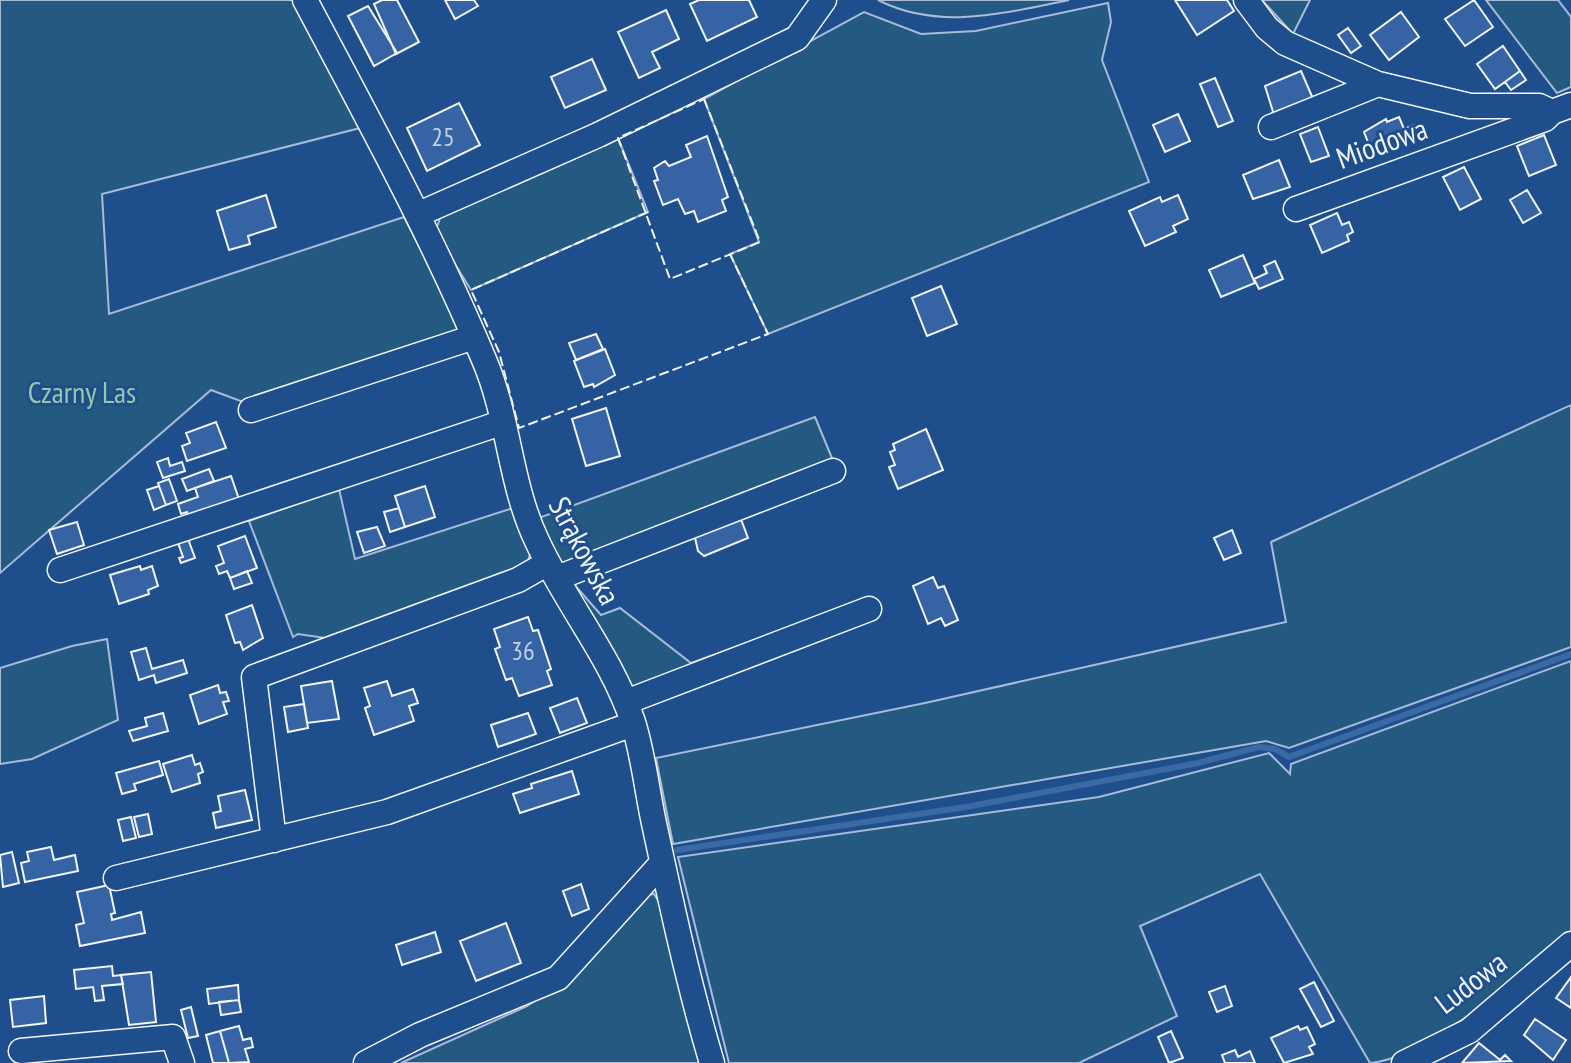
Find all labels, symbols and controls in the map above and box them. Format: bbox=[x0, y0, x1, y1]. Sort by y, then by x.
street label: Miodowa bbox=[1331, 108, 1432, 177]
house number: 25 bbox=[431, 120, 455, 153]
park label: Czarny Las bbox=[28, 372, 136, 411]
street label: Strąkowska bbox=[541, 490, 630, 611]
house number: 36 bbox=[511, 634, 535, 667]
street label: Ludowa bbox=[1426, 942, 1514, 1022]

